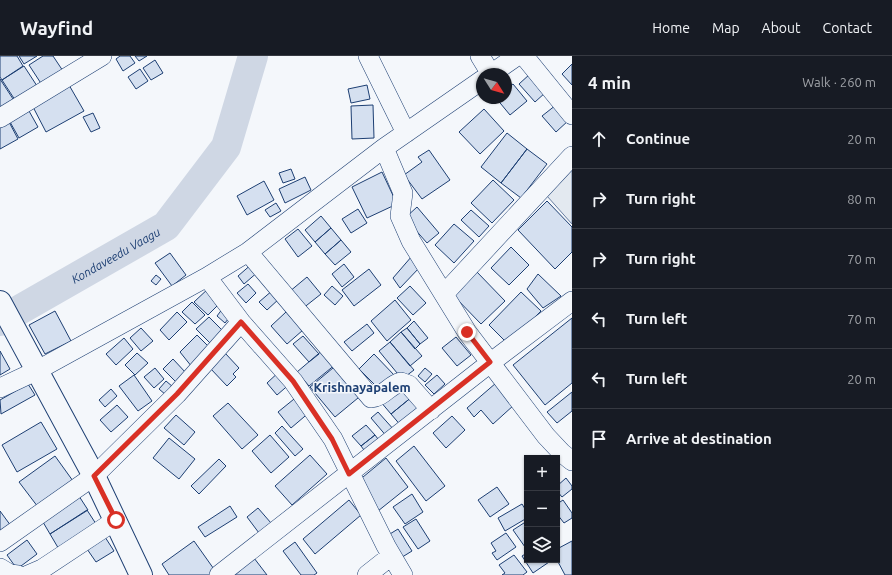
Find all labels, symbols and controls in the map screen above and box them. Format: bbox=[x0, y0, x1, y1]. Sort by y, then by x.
text: Wayfind bbox=[20, 17, 93, 39]
text: Home bbox=[652, 20, 690, 36]
text: Map bbox=[712, 20, 740, 36]
text: About bbox=[762, 20, 801, 36]
text: Contact bbox=[823, 20, 872, 36]
north arrow bbox=[476, 68, 512, 104]
text: 4 min bbox=[588, 73, 631, 92]
text: Walk · 260 m bbox=[802, 75, 876, 89]
icon: ahead bbox=[588, 128, 610, 150]
text: Continue bbox=[626, 130, 690, 147]
text: 20 m bbox=[847, 132, 876, 146]
icon: right bbox=[588, 188, 610, 210]
text: Turn right bbox=[626, 190, 696, 207]
text: 80 m bbox=[847, 192, 876, 206]
water label: Kondaveedu Vaagu bbox=[69, 224, 163, 285]
icon: right bbox=[588, 248, 610, 270]
text: Turn right bbox=[626, 250, 696, 267]
text: 70 m bbox=[847, 252, 876, 266]
icon: left bbox=[588, 308, 610, 330]
text: Turn left bbox=[626, 310, 687, 327]
text: 70 m bbox=[847, 312, 876, 326]
route end bbox=[458, 323, 476, 341]
icon: left bbox=[588, 368, 610, 390]
text: Turn left bbox=[626, 370, 687, 387]
text: 20 m bbox=[847, 372, 876, 386]
district label: Krishnayapalem bbox=[313, 380, 411, 394]
icon: arrive bbox=[588, 428, 610, 450]
text: Arrive at destination bbox=[626, 430, 772, 447]
map controls bbox=[524, 455, 560, 563]
button: + bbox=[524, 455, 560, 491]
button: − bbox=[524, 491, 560, 527]
route start bbox=[107, 511, 125, 529]
button: layers bbox=[524, 527, 560, 563]

